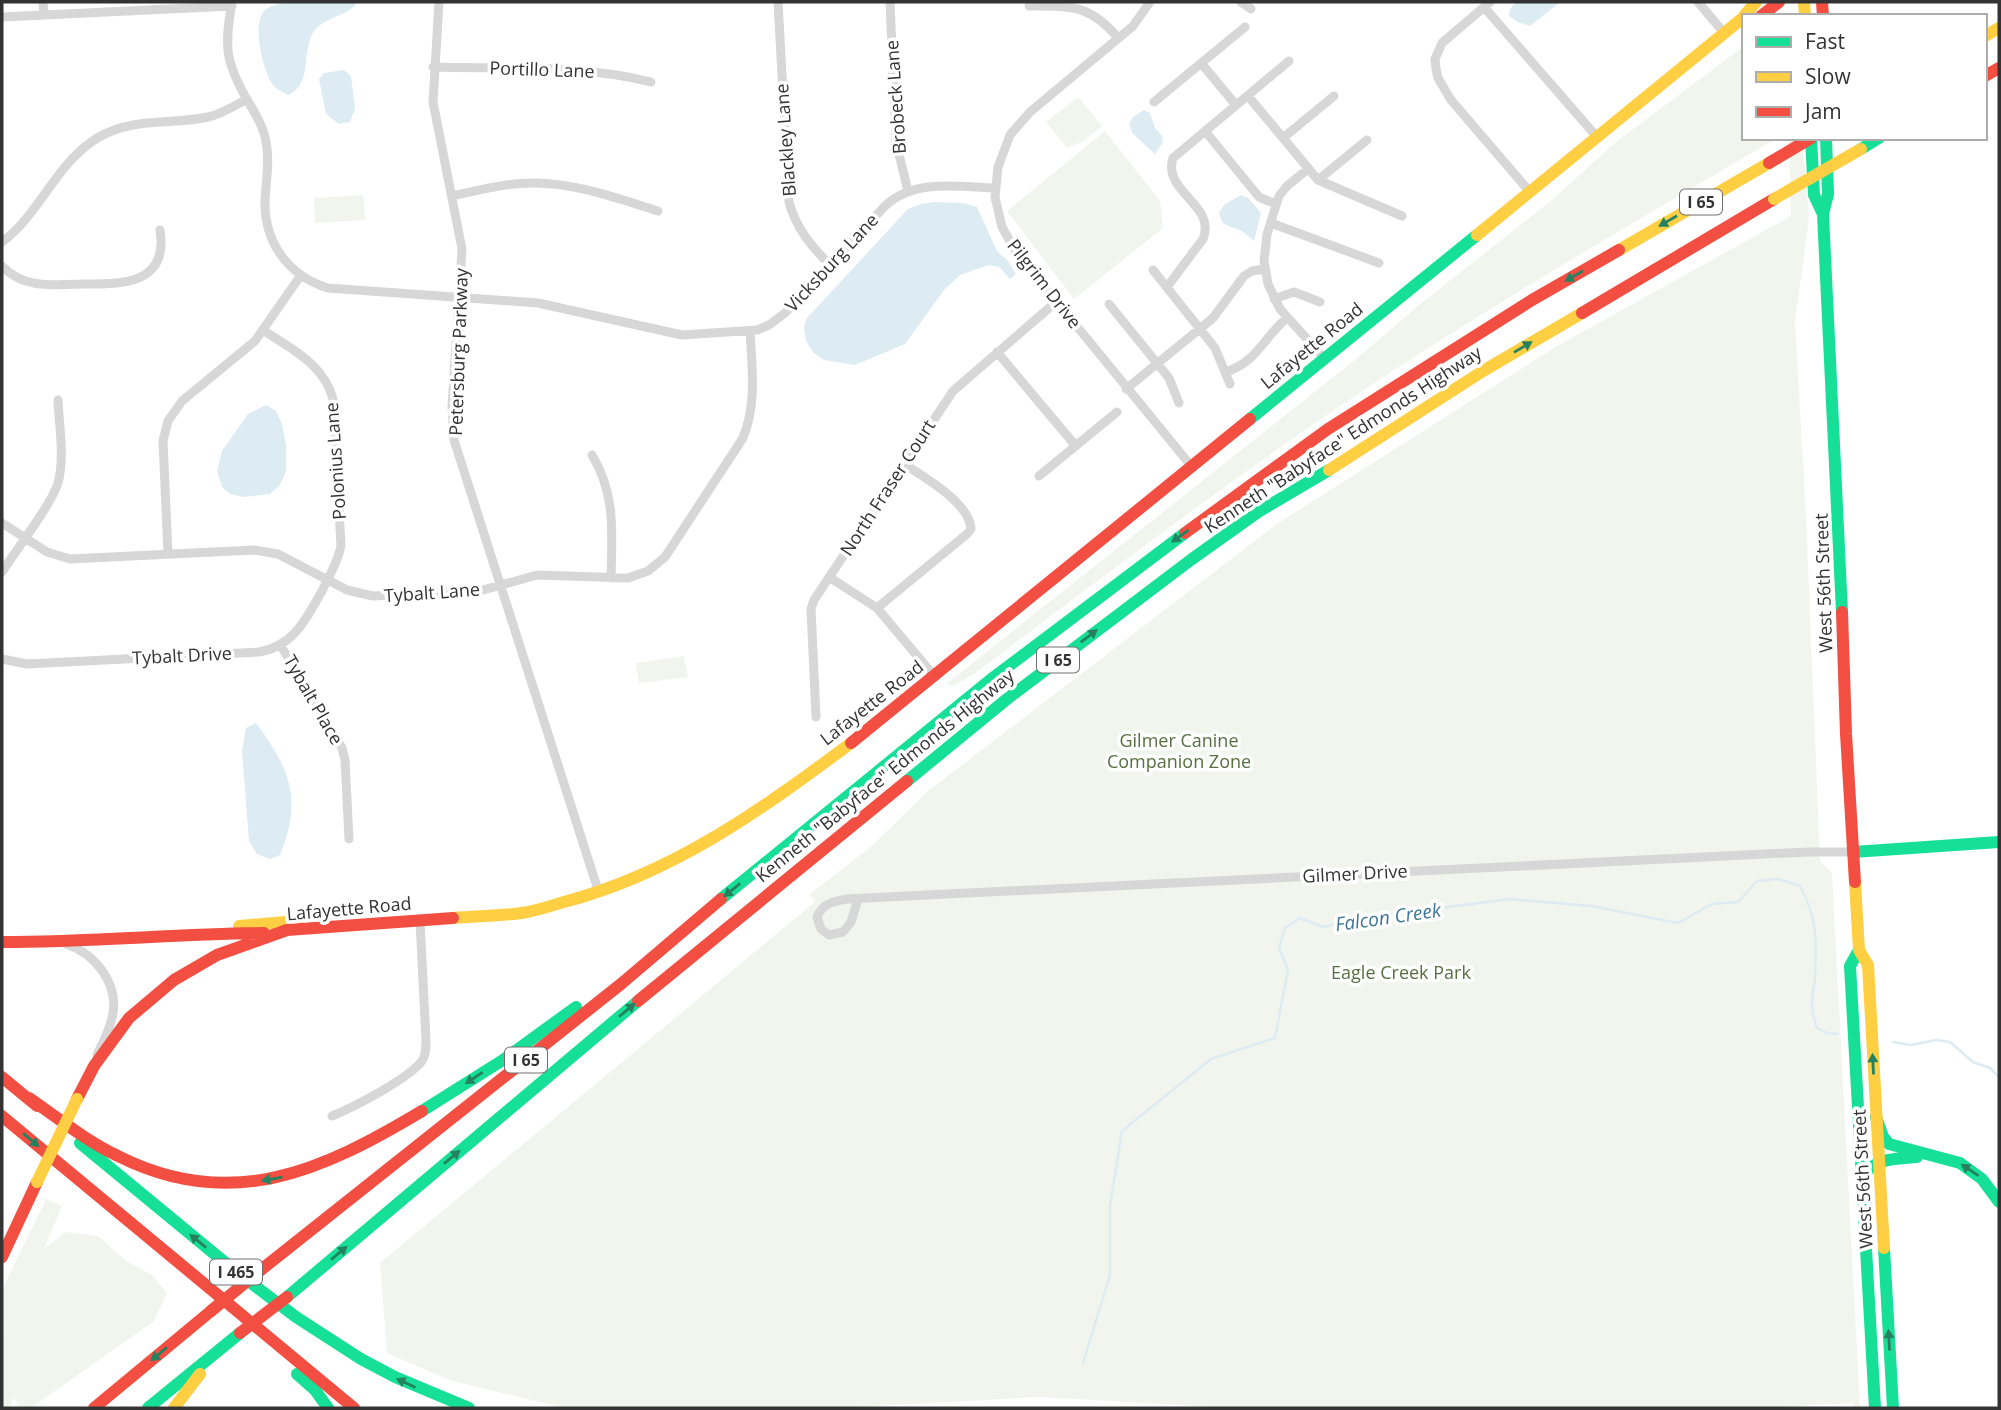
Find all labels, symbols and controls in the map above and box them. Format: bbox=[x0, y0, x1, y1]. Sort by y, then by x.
legend bbox=[1742, 14, 1987, 140]
text: Fast bbox=[1805, 27, 1845, 55]
street label: Brobeck Lane bbox=[879, 39, 911, 155]
street label: Portillo Lane bbox=[489, 55, 595, 83]
text: Slow bbox=[1805, 62, 1851, 90]
street label: Blackley Lane bbox=[769, 83, 801, 197]
text: Jam bbox=[1803, 97, 1842, 125]
road number: I 65 bbox=[1680, 190, 1722, 214]
street label: Vicksburg Lane bbox=[779, 208, 883, 317]
one-way arrow bbox=[1658, 215, 1677, 227]
street label: Pilgrim Drive bbox=[1002, 234, 1087, 333]
street label: Petersburg Parkway bbox=[443, 267, 473, 436]
one-way arrow bbox=[1564, 270, 1583, 282]
street label: Lafayette Road bbox=[1255, 297, 1368, 394]
street label: Kenneth "Babyface" Edmonds Highway bbox=[1199, 340, 1487, 538]
one-way arrow bbox=[1513, 341, 1532, 353]
street label: Polonius Lane bbox=[319, 402, 351, 520]
street label: North Fraser Court bbox=[834, 415, 940, 560]
street label: West 56th Street bbox=[1809, 513, 1837, 653]
one-way arrow bbox=[1171, 529, 1189, 543]
street label: Tybalt Lane bbox=[383, 577, 481, 607]
one-way arrow bbox=[1080, 630, 1098, 644]
street label: Tybalt Drive bbox=[132, 640, 232, 670]
road number: I 65 bbox=[1037, 648, 1079, 673]
street label: Tybalt Place bbox=[279, 650, 349, 749]
street label: Lafayette Road bbox=[815, 654, 928, 750]
street label: Kenneth "Babyface" Edmonds Highway bbox=[750, 663, 1019, 887]
park label: Gilmer Canine Companion Zone bbox=[1107, 728, 1251, 773]
street label: Gilmer Drive bbox=[1302, 858, 1408, 888]
one-way arrow bbox=[724, 882, 741, 897]
street label: Lafayette Road bbox=[286, 891, 412, 925]
water label: Falcon Creek bbox=[1333, 897, 1443, 937]
park label: Eagle Creek Park bbox=[1331, 960, 1471, 984]
one-way arrow bbox=[618, 1003, 635, 1018]
road number: I 65 bbox=[505, 1048, 547, 1072]
one-way arrow bbox=[1868, 1053, 1879, 1075]
one-way arrow bbox=[465, 1071, 484, 1084]
street label: West 56th Street bbox=[1846, 1109, 1878, 1249]
one-way arrow bbox=[22, 1132, 39, 1147]
one-way arrow bbox=[444, 1150, 461, 1165]
one-way arrow bbox=[1961, 1163, 1979, 1177]
one-way arrow bbox=[261, 1174, 283, 1185]
one-way arrow bbox=[190, 1234, 207, 1249]
one-way arrow bbox=[330, 1246, 347, 1261]
road number: I 465 bbox=[210, 1260, 262, 1284]
one-way arrow bbox=[1884, 1329, 1895, 1351]
one-way arrow bbox=[150, 1346, 167, 1361]
one-way arrow bbox=[395, 1377, 416, 1388]

